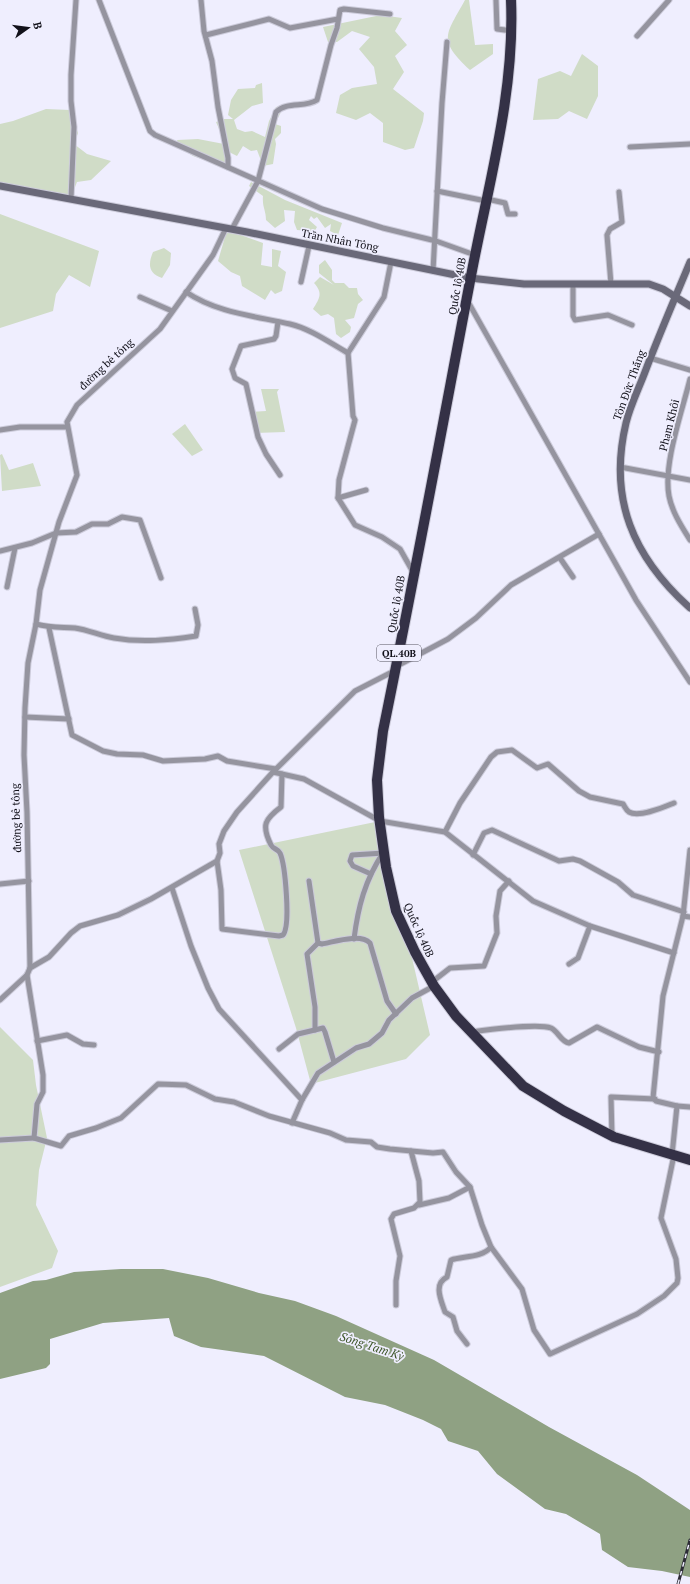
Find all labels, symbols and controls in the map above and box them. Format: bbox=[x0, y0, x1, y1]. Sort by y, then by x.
north arrow bbox=[8, 8, 48, 48]
text: B bbox=[30, 20, 45, 31]
street label: Trần Nhân Tông bbox=[300, 226, 380, 254]
street label: Quốc lộ 40B bbox=[445, 256, 469, 316]
street label: đường bê tông bbox=[76, 335, 136, 393]
street label: Tôn Đức Thắng bbox=[610, 348, 648, 422]
street label: Phạm Khôi bbox=[656, 398, 682, 452]
street label: Quốc lộ 40B bbox=[384, 574, 408, 634]
road number: QL.40B bbox=[377, 645, 421, 661]
street label: đường bê tông bbox=[8, 783, 24, 853]
street label: Quốc lộ 40B bbox=[401, 901, 437, 960]
water label: Sông Tam Kỳ bbox=[338, 1329, 407, 1364]

